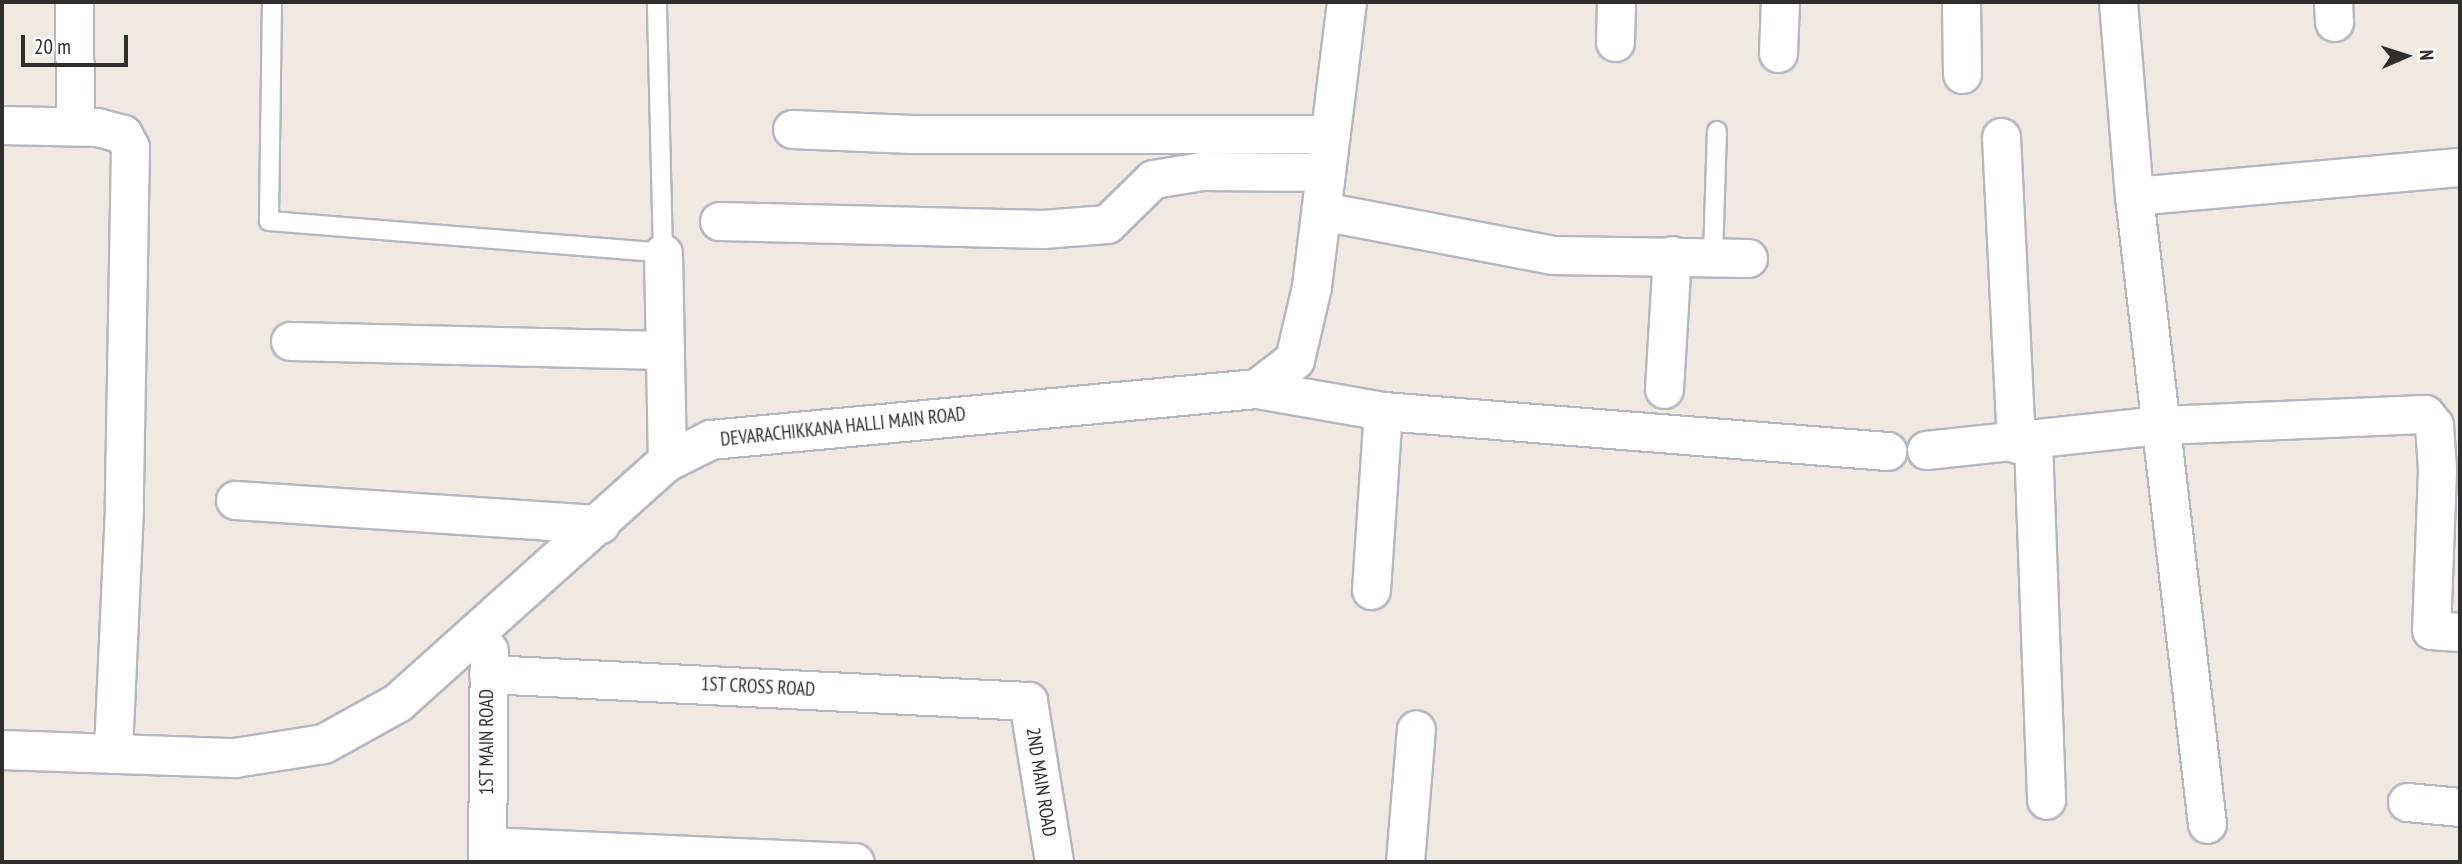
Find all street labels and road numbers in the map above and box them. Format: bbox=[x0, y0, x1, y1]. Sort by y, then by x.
street label: DEVARACHIKKANA HALLI MAIN ROAD bbox=[719, 403, 967, 451]
street label: 1ST CROSS ROAD bbox=[700, 673, 816, 701]
street label: 1ST MAIN ROAD bbox=[476, 689, 498, 795]
street label: 2ND MAIN ROAD bbox=[1021, 726, 1061, 838]

